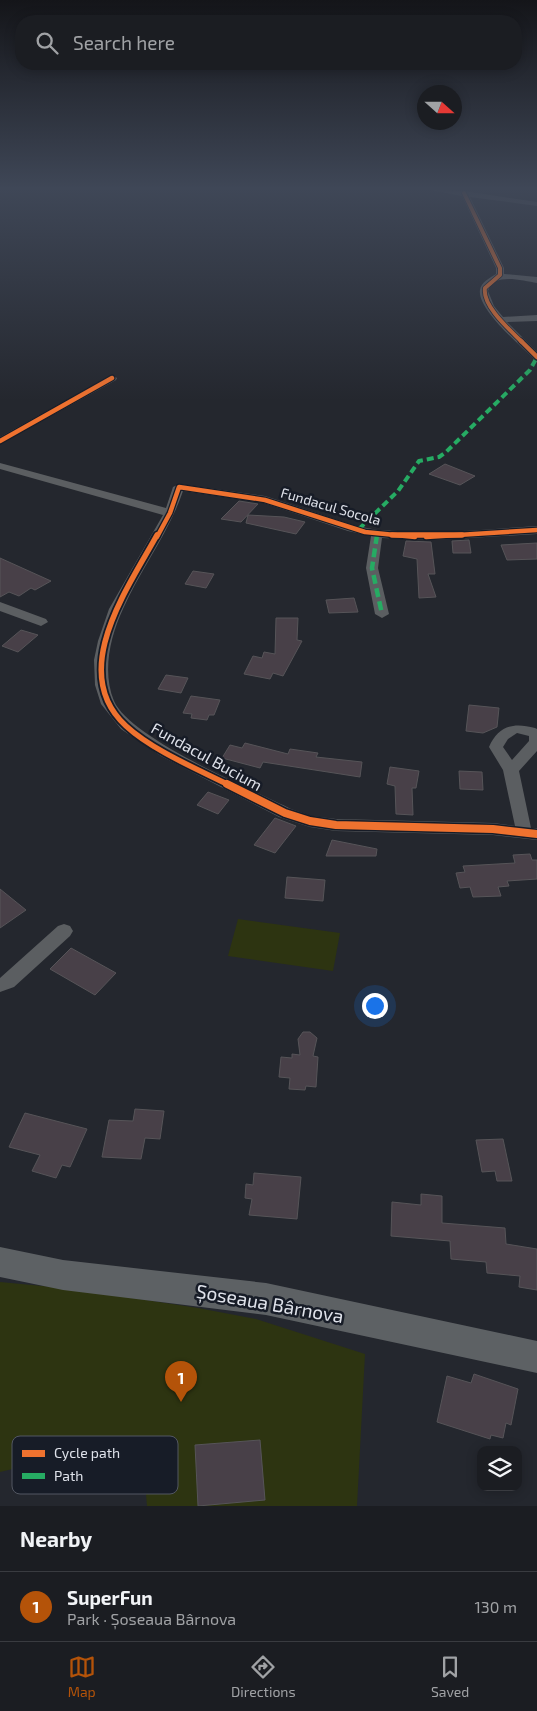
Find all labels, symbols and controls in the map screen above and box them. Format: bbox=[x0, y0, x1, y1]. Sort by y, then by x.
search box bbox=[15, 15, 522, 70]
icon: search bbox=[33, 29, 61, 57]
text: Search here bbox=[73, 31, 175, 54]
north arrow bbox=[417, 85, 462, 130]
street label: Fundacul Socola bbox=[279, 484, 383, 528]
street label: Fundacul Bucium bbox=[148, 718, 266, 794]
your location bbox=[362, 993, 388, 1019]
street label: Șoseaua Bârnova bbox=[194, 1279, 345, 1329]
pin: 1 bbox=[165, 1361, 197, 1402]
legend bbox=[12, 1436, 178, 1494]
text: Cycle path bbox=[54, 1444, 120, 1461]
map controls bbox=[477, 1446, 522, 1491]
button: layers bbox=[477, 1446, 522, 1491]
text: Path bbox=[54, 1467, 83, 1484]
text: Nearby bbox=[20, 1526, 92, 1551]
text: SuperFun bbox=[67, 1586, 153, 1609]
text: 1 bbox=[33, 1597, 39, 1616]
text: 130 m bbox=[475, 1597, 517, 1616]
text: Park · Șoseaua Bârnova bbox=[67, 1609, 236, 1628]
tab: Map bbox=[68, 1653, 96, 1700]
tab: Directions bbox=[231, 1653, 296, 1700]
tab: Saved bbox=[431, 1653, 469, 1700]

